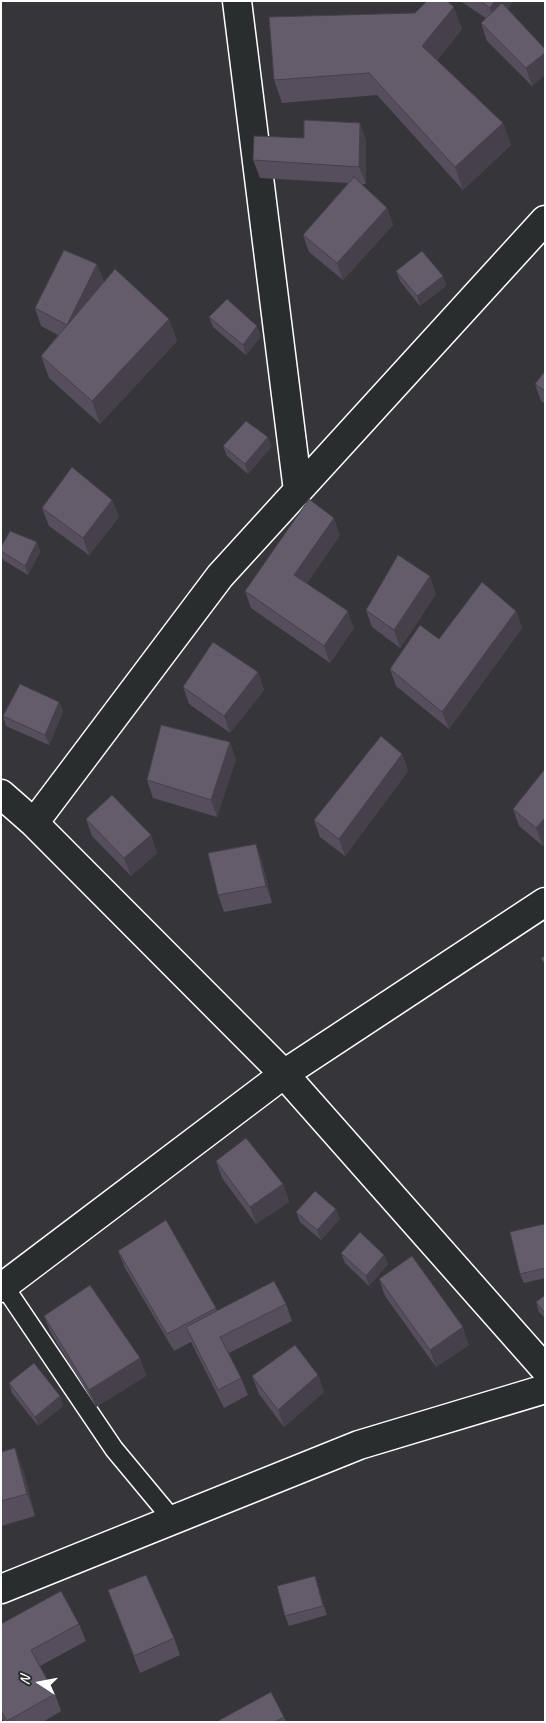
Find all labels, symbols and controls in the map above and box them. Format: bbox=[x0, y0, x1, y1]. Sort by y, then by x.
north arrow bbox=[15, 1658, 65, 1708]
text: N bbox=[16, 1674, 34, 1686]

